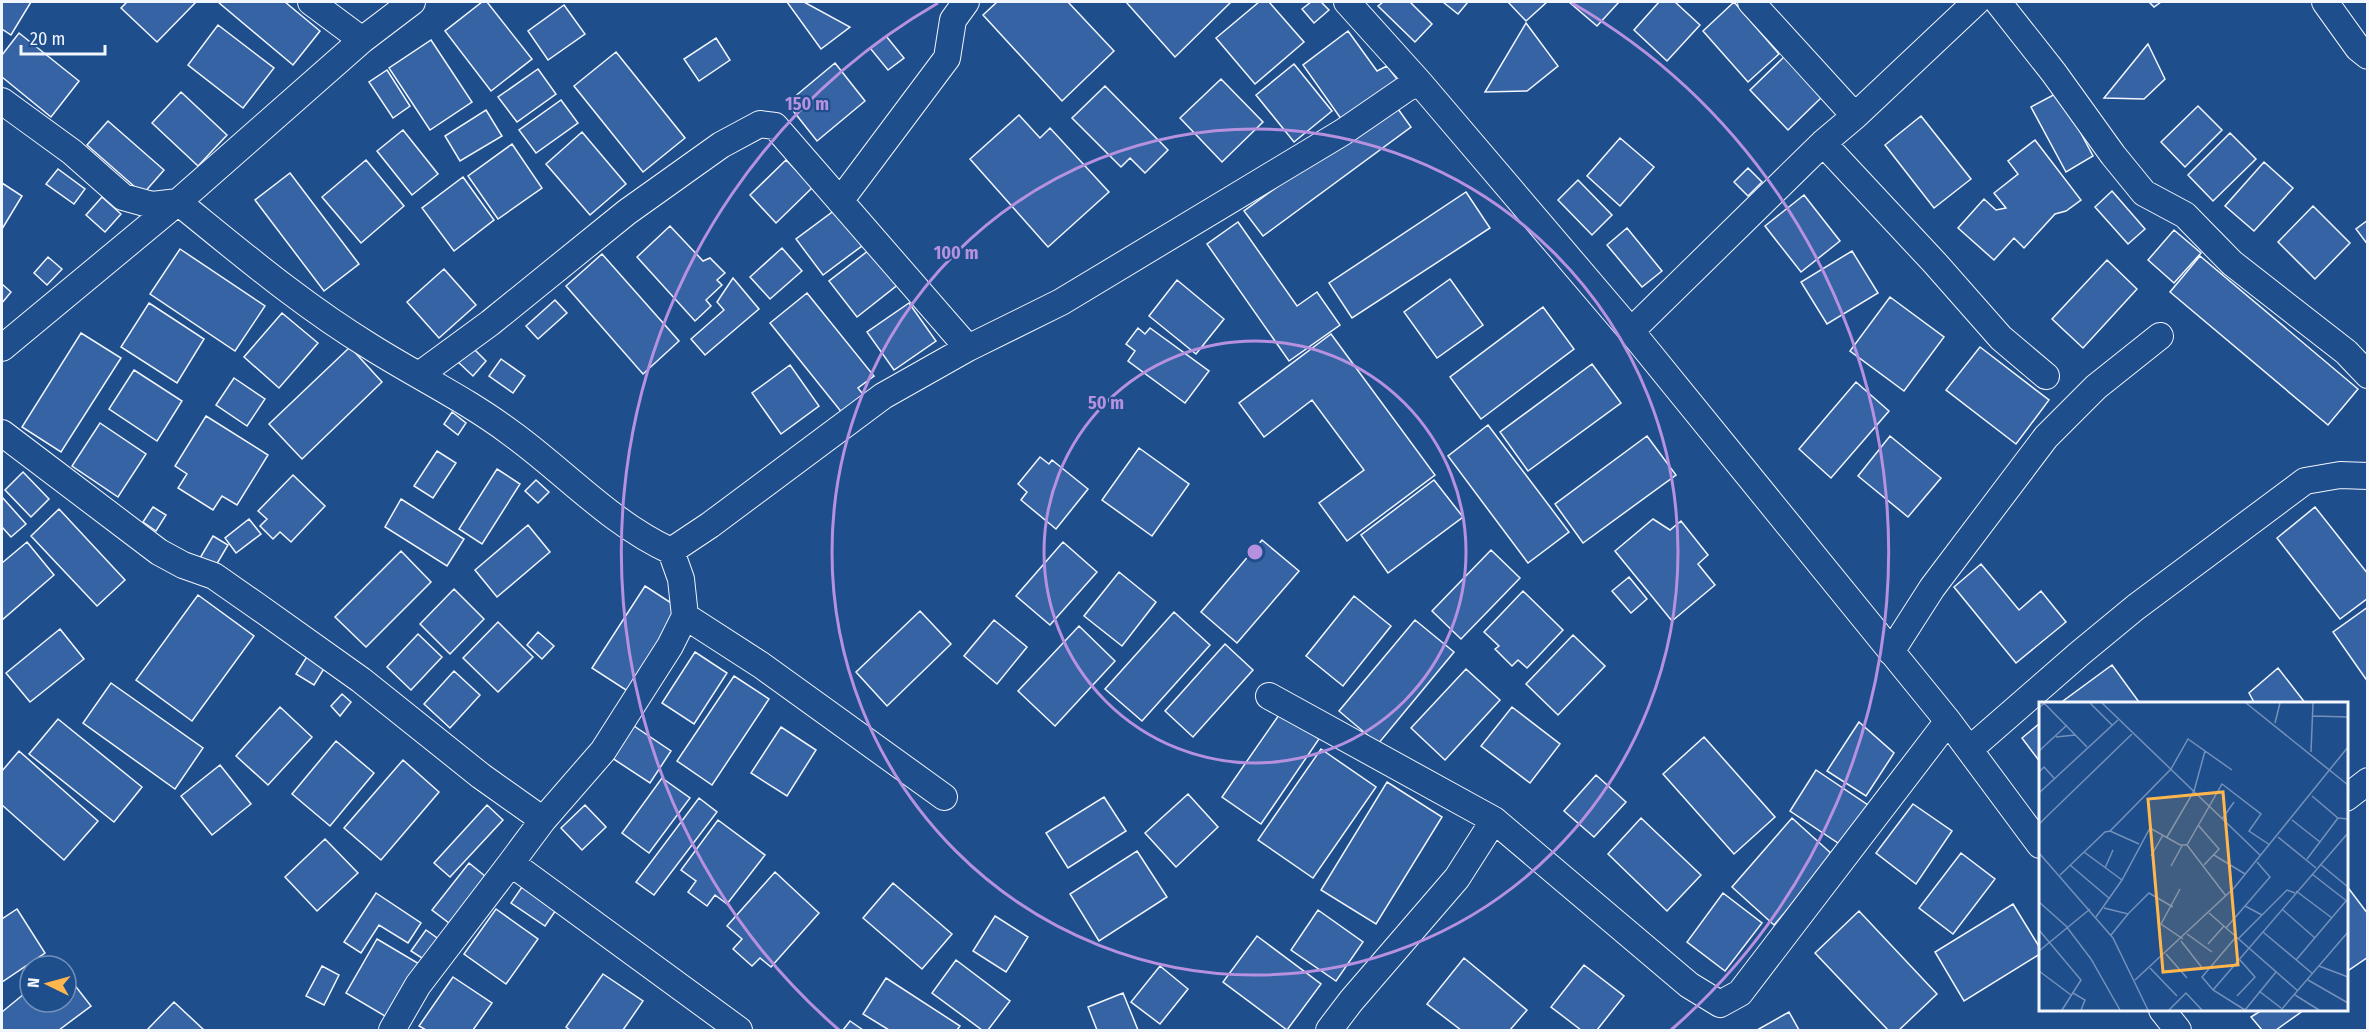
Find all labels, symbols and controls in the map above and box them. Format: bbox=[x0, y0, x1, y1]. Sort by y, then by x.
scale bar bbox=[21, 18, 105, 56]
text: 20 m bbox=[30, 28, 65, 50]
text: 150 m bbox=[785, 93, 829, 115]
text: 100 m bbox=[934, 242, 978, 264]
text: 50 m bbox=[1088, 392, 1124, 414]
centre of rings bbox=[1245, 542, 1265, 562]
inset map bbox=[2039, 702, 2348, 1011]
north arrow bbox=[18, 954, 78, 1014]
text: N bbox=[24, 977, 43, 988]

